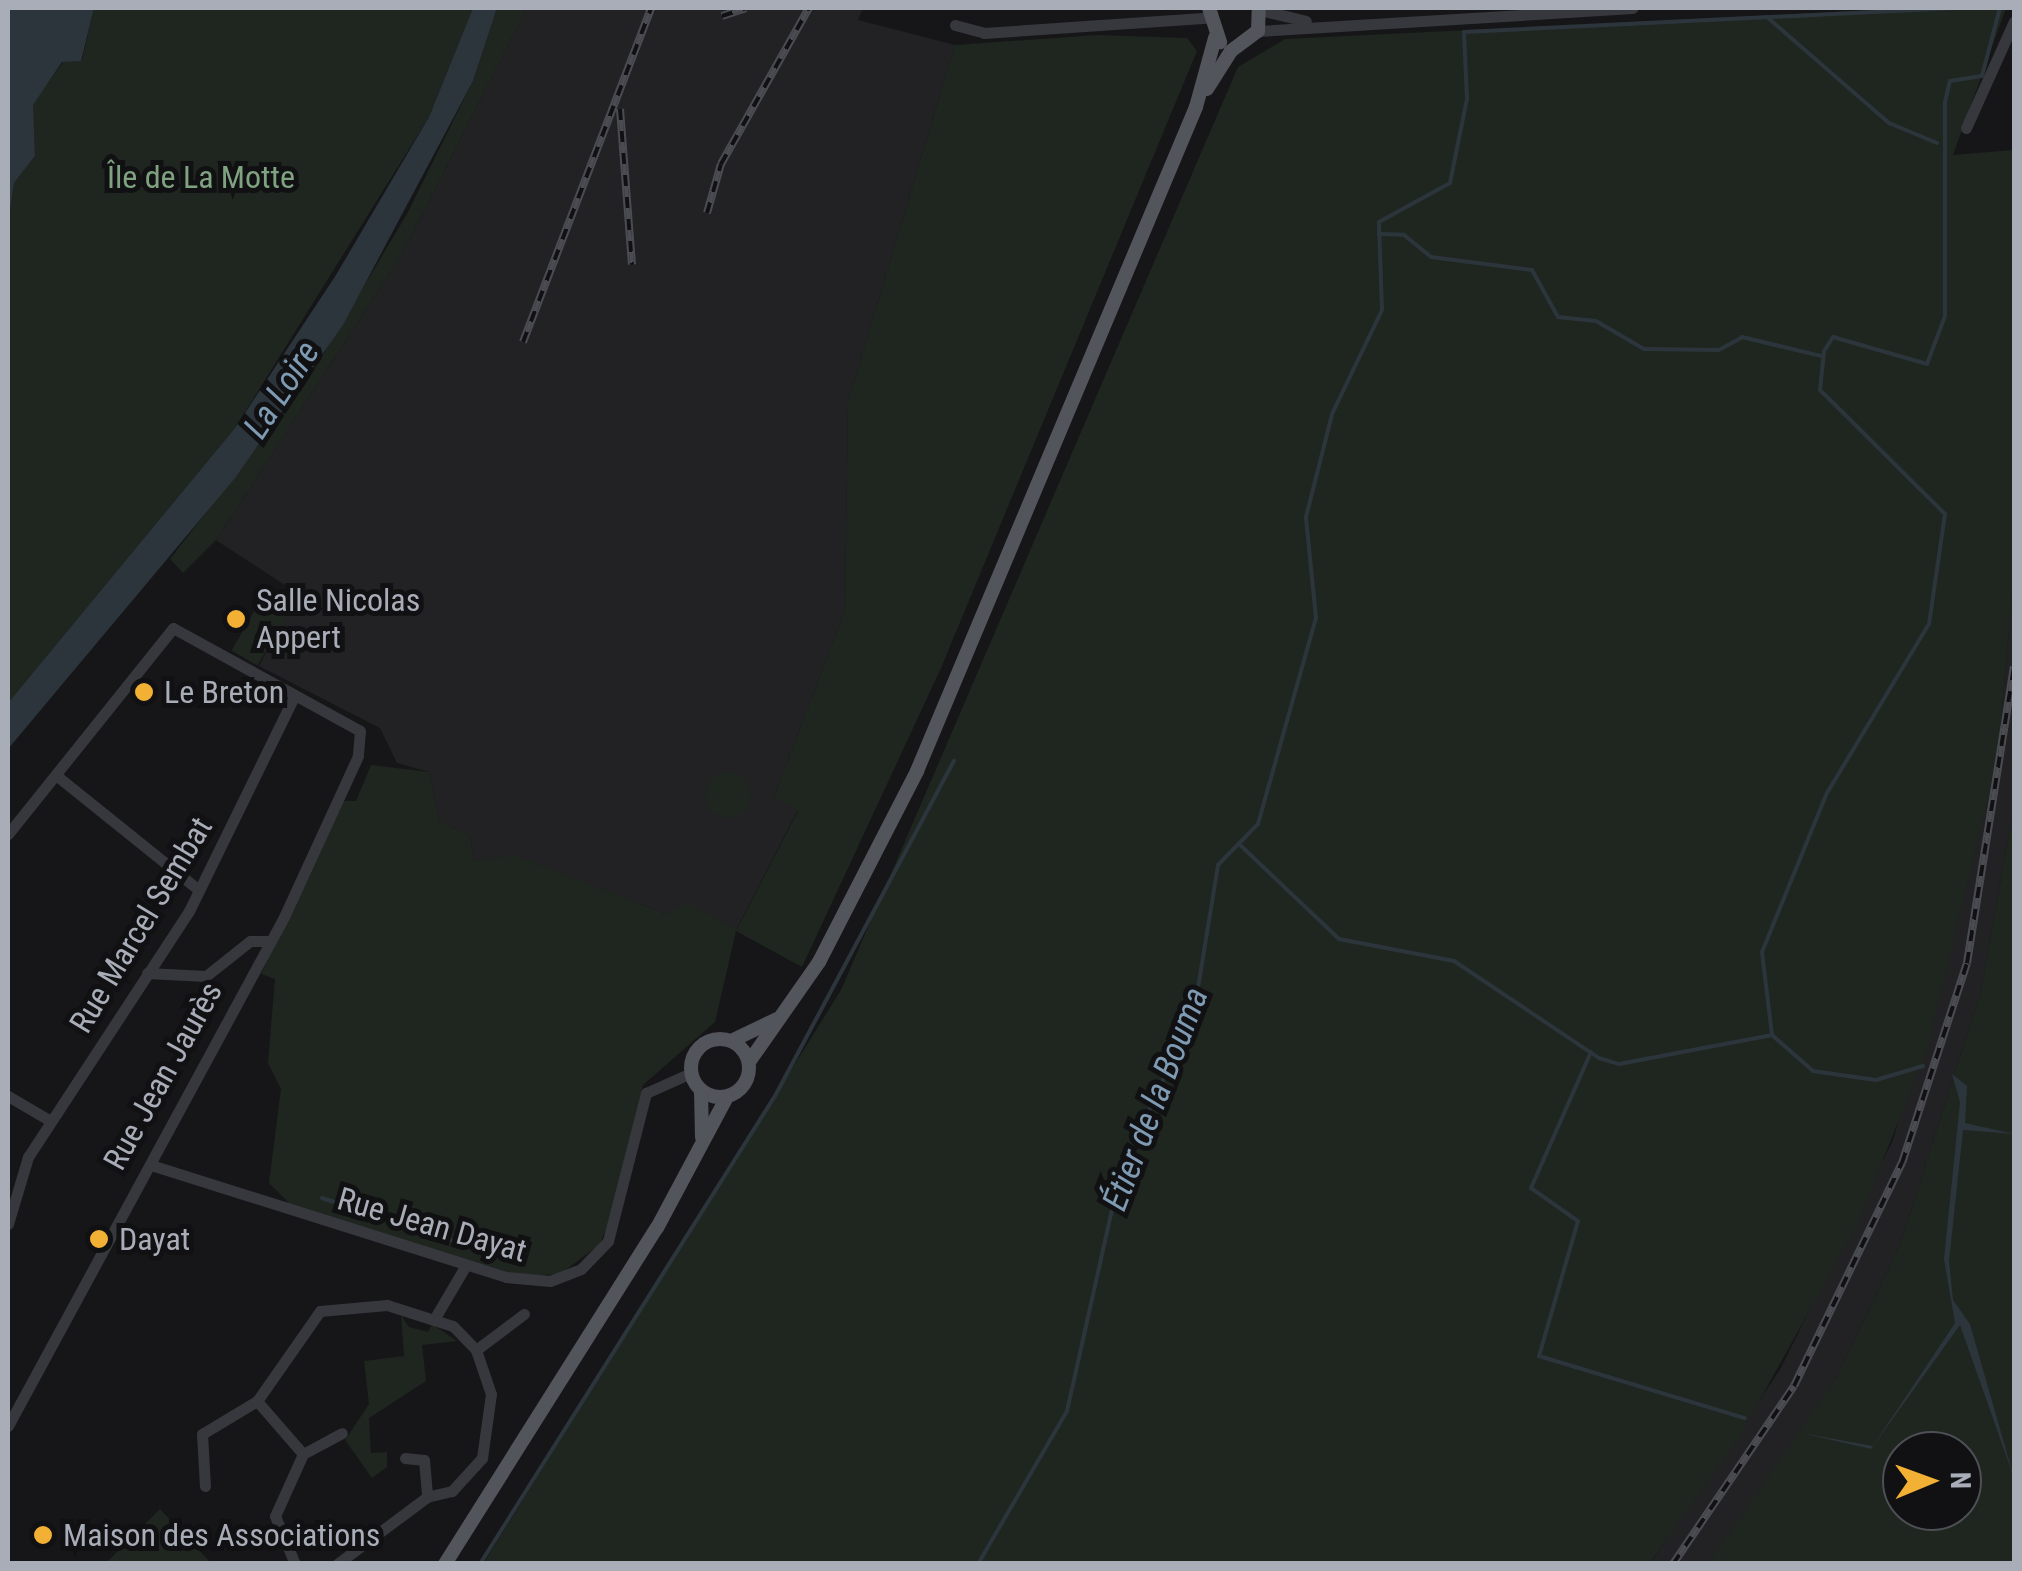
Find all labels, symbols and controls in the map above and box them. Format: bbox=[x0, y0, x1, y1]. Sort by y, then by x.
park label: Île de La Motte bbox=[107, 158, 295, 196]
water label: La Loire bbox=[235, 334, 329, 446]
place label: Salle Nicolas Appert bbox=[256, 582, 420, 657]
marker: Salle Nicolas Appert bbox=[225, 608, 247, 630]
place label: Le Breton bbox=[164, 673, 284, 711]
marker: Le Breton bbox=[133, 681, 155, 703]
street label: Rue Marcel Sembat bbox=[62, 810, 220, 1040]
street label: Rue Jean Jaurès bbox=[96, 975, 230, 1177]
water label: Étier de la Bouma bbox=[1094, 982, 1218, 1216]
street label: Rue Jean Dayat bbox=[333, 1180, 531, 1270]
place label: Dayat bbox=[119, 1220, 190, 1258]
marker: Dayat bbox=[88, 1228, 110, 1250]
north arrow bbox=[1882, 1431, 1982, 1531]
text: N bbox=[1944, 1472, 1977, 1489]
place label: Maison des Associations bbox=[63, 1516, 380, 1554]
marker: Maison des Associations bbox=[32, 1524, 54, 1546]

